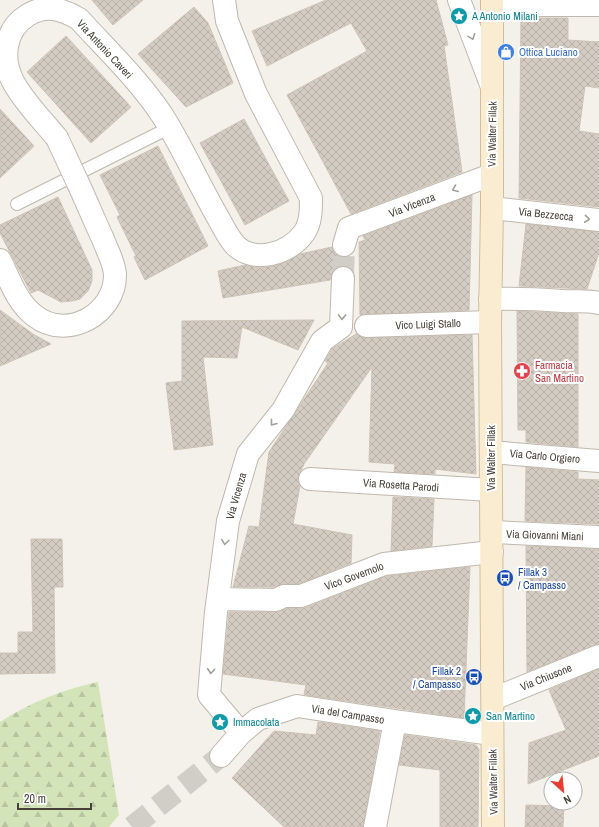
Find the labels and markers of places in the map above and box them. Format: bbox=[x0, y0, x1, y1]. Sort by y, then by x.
place icon: A Antonio Milani bbox=[449, 6, 469, 26]
place label: A Antonio Milani bbox=[471, 9, 538, 23]
shop icon: Ottica Luciano bbox=[496, 42, 516, 62]
place label: Ottica Luciano bbox=[519, 45, 578, 59]
place label: Farmacia San Martino bbox=[535, 358, 584, 385]
pharmacy icon: Farmacia San Martino bbox=[512, 361, 532, 381]
place label: Fillak 3 / Campasso bbox=[518, 565, 566, 592]
bus stop icon: Fillak 3 / Campasso bbox=[495, 568, 515, 588]
place label: Fillak 2 / Campasso bbox=[413, 664, 461, 691]
bus stop icon: Fillak 2 / Campasso bbox=[464, 667, 484, 687]
place icon: San Martino bbox=[463, 706, 483, 726]
place label: San Martino bbox=[486, 709, 535, 723]
place icon: Immacolata bbox=[210, 712, 230, 732]
place label: Immacolata bbox=[233, 715, 280, 729]

